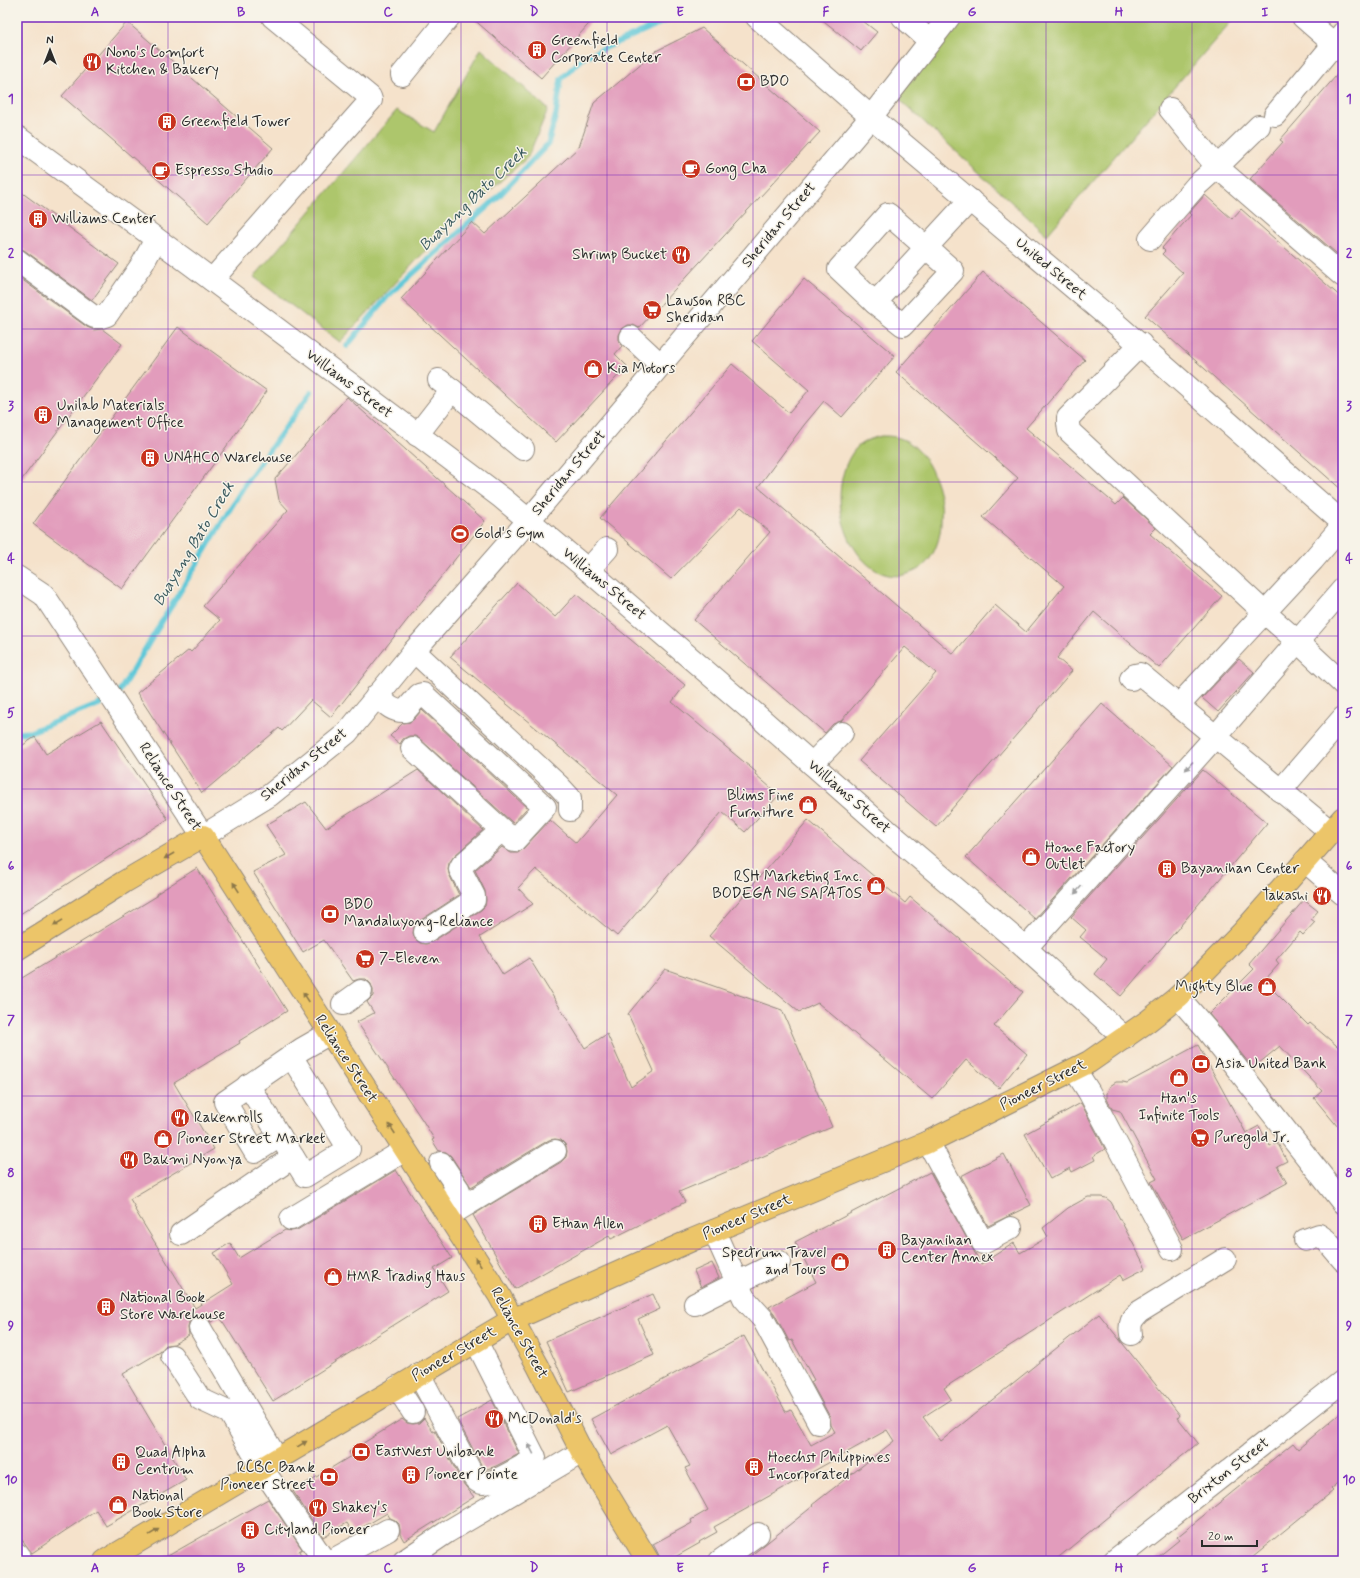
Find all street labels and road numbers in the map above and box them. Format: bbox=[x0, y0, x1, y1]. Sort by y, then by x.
street label: Sheridan Street bbox=[737, 178, 821, 272]
street label: United Street bbox=[1011, 233, 1091, 305]
street label: Williams Street bbox=[302, 345, 396, 423]
street label: Sheridan Street bbox=[527, 426, 611, 520]
street label: Williams Street bbox=[558, 543, 650, 625]
street label: Sheridan Street bbox=[257, 724, 351, 806]
street label: Reliance Street bbox=[134, 739, 206, 835]
street label: Williams Street bbox=[803, 755, 895, 839]
street label: Reliance Street bbox=[310, 1011, 382, 1107]
street label: Pioneer Street bbox=[996, 1055, 1090, 1115]
street label: Pioneer Street bbox=[700, 1189, 795, 1245]
street label: Reliance Street bbox=[486, 1284, 552, 1382]
street label: Pioneer Street bbox=[408, 1322, 500, 1386]
street label: Brixton Street bbox=[1184, 1433, 1274, 1509]

